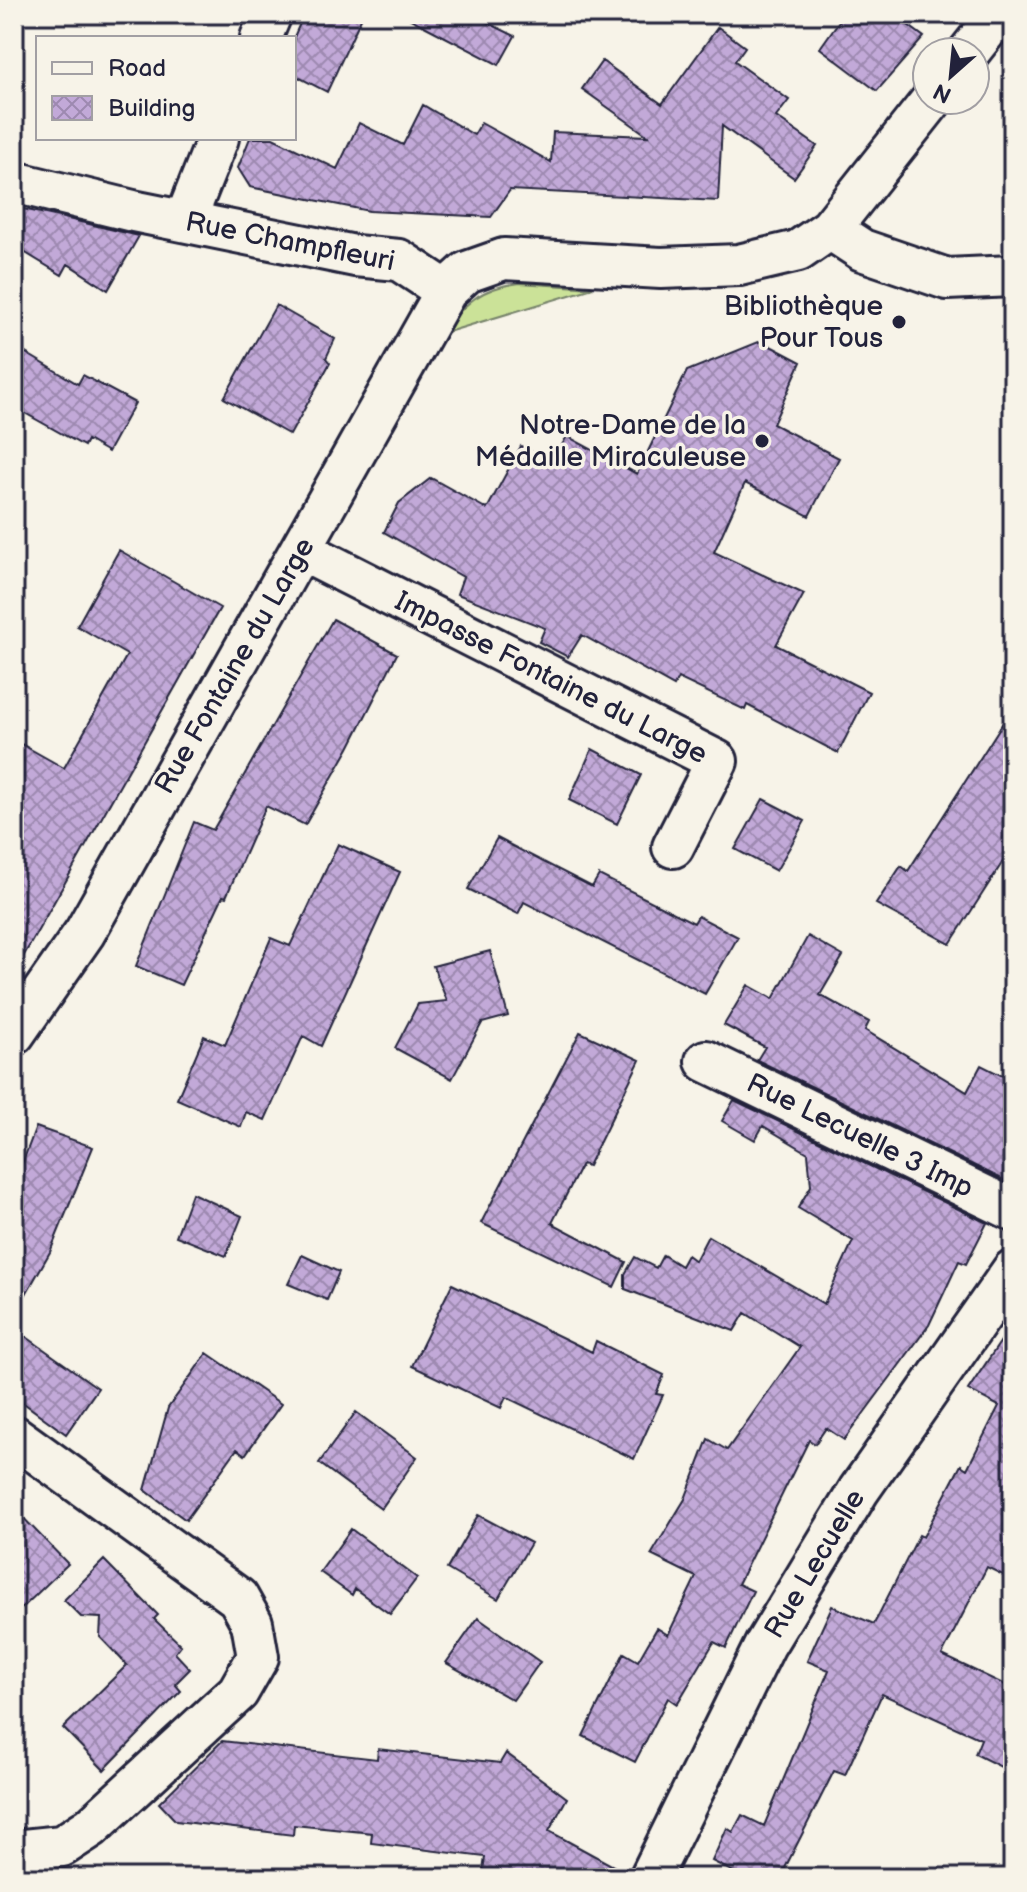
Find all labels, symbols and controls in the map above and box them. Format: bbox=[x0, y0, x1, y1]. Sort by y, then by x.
legend bbox=[36, 36, 296, 140]
north arrow bbox=[911, 36, 991, 116]
text: Road bbox=[108, 54, 166, 83]
text: N bbox=[929, 77, 956, 108]
text: Building bbox=[108, 94, 195, 123]
street label: Rue Champfleuri bbox=[183, 206, 397, 278]
place label: Bibliothèque Pour Tous bbox=[724, 290, 883, 355]
marker: Bibliothèque Pour Tous bbox=[890, 313, 908, 331]
place label: Notre-Dame de la Médaille Miraculeuse bbox=[475, 409, 746, 474]
marker: Notre-Dame de la Médaille Miraculeuse bbox=[753, 432, 771, 450]
street label: Rue Fontaine du Large bbox=[148, 532, 322, 800]
street label: Impasse Fontaine du Large bbox=[389, 585, 713, 771]
street label: Rue Lecuelle 3 Imp bbox=[741, 1067, 979, 1205]
street label: Rue Lecuelle bbox=[758, 1484, 872, 1644]

